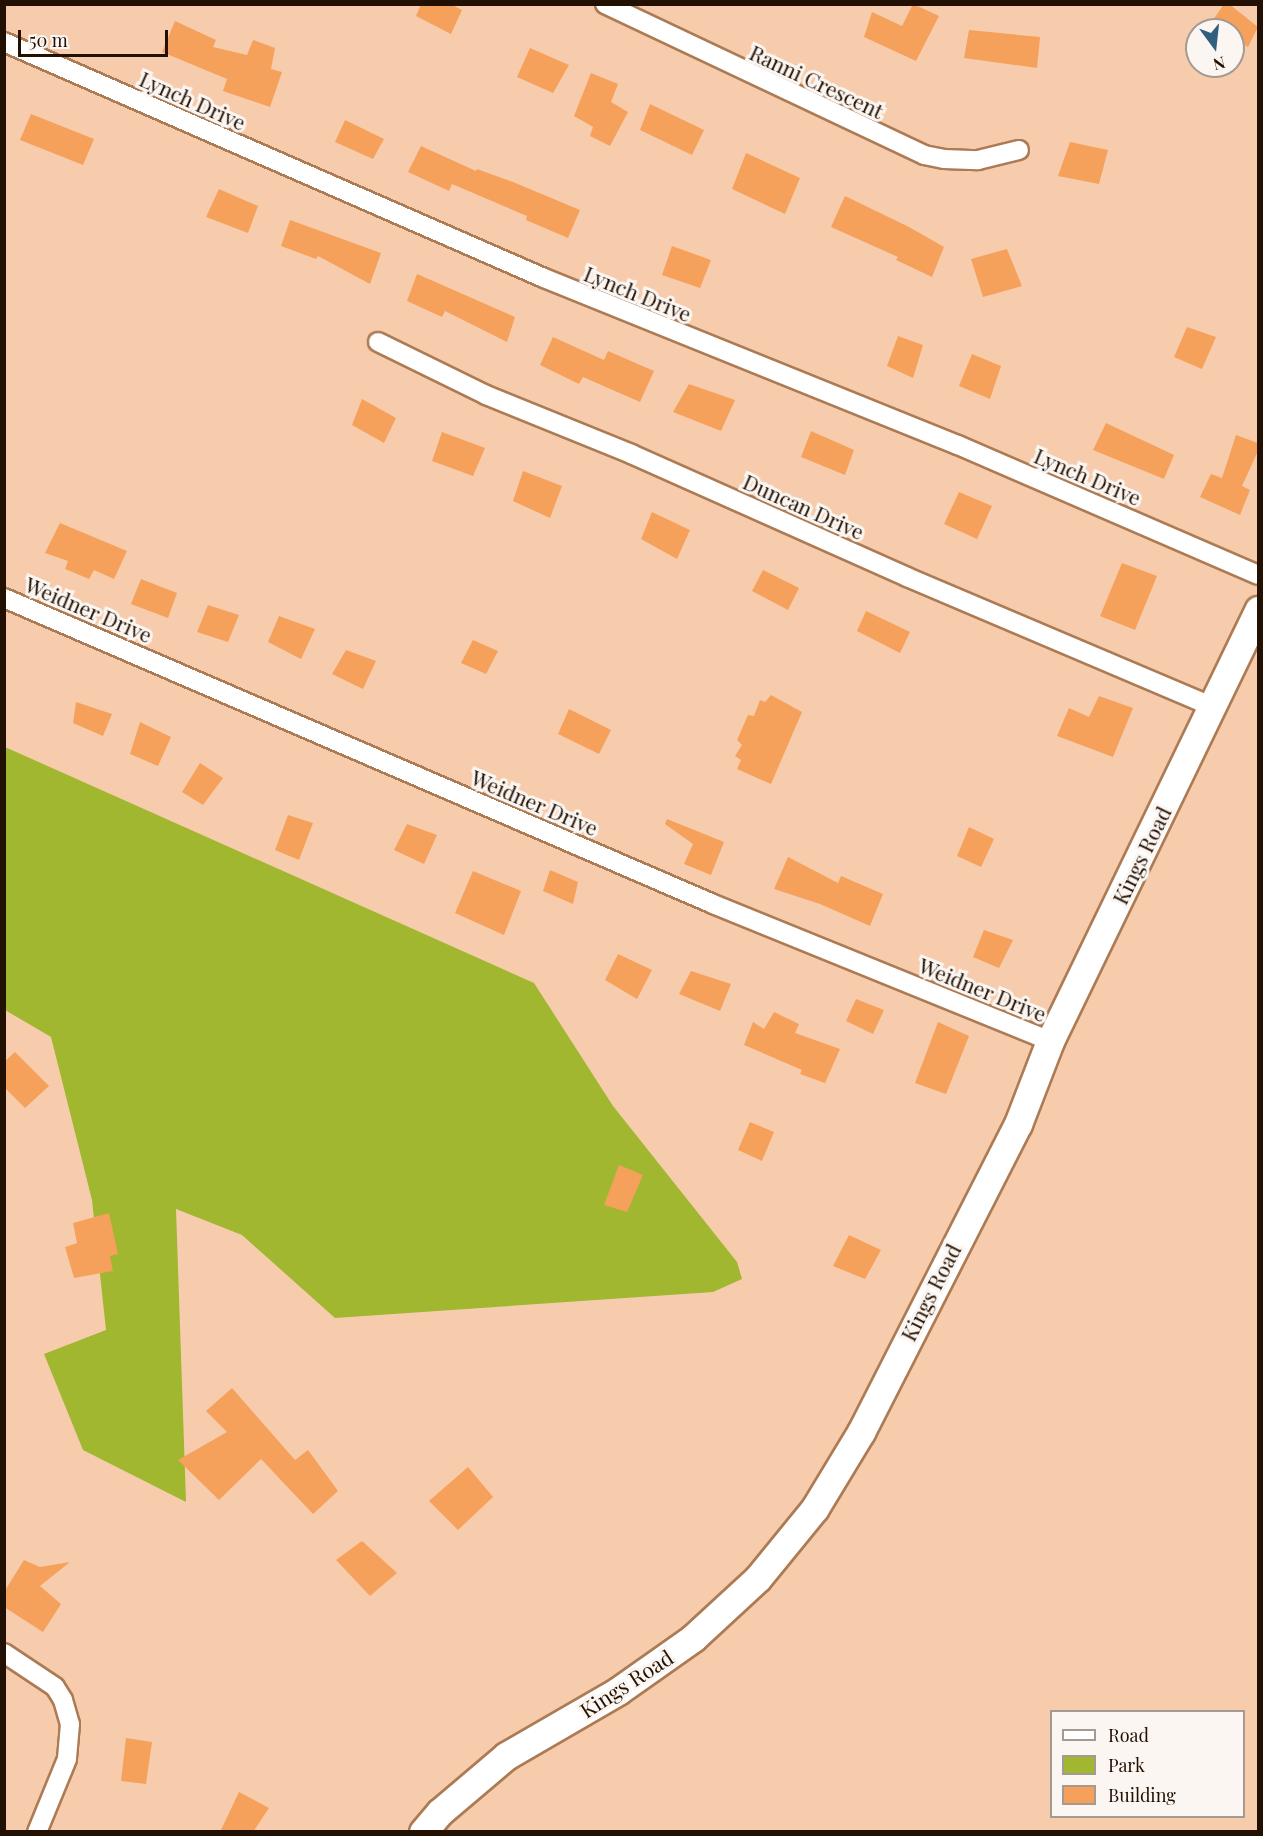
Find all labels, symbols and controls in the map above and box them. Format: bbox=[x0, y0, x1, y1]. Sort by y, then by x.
scale bar bbox=[21, 18, 171, 56]
north arrow bbox=[1185, 18, 1245, 78]
text: 50 m bbox=[29, 28, 68, 52]
street label: Ranni Crescent bbox=[746, 39, 888, 123]
text: N bbox=[1211, 52, 1228, 76]
street label: Lynch Drive bbox=[136, 65, 250, 135]
street label: Lynch Drive bbox=[581, 260, 695, 326]
street label: Lynch Drive bbox=[1031, 442, 1145, 510]
street label: Duncan Drive bbox=[740, 468, 868, 544]
street label: Weidner Drive bbox=[22, 571, 156, 647]
street label: Weidner Drive bbox=[468, 764, 602, 840]
street label: Kings Road bbox=[1107, 802, 1175, 908]
street label: Weidner Drive bbox=[915, 952, 1051, 1026]
street label: Kings Road bbox=[895, 1239, 965, 1345]
street label: Kings Road bbox=[575, 1644, 677, 1722]
legend bbox=[1050, 1710, 1245, 1818]
text: Road bbox=[1108, 1723, 1149, 1747]
text: Park bbox=[1108, 1753, 1145, 1777]
text: Building bbox=[1108, 1783, 1176, 1807]

